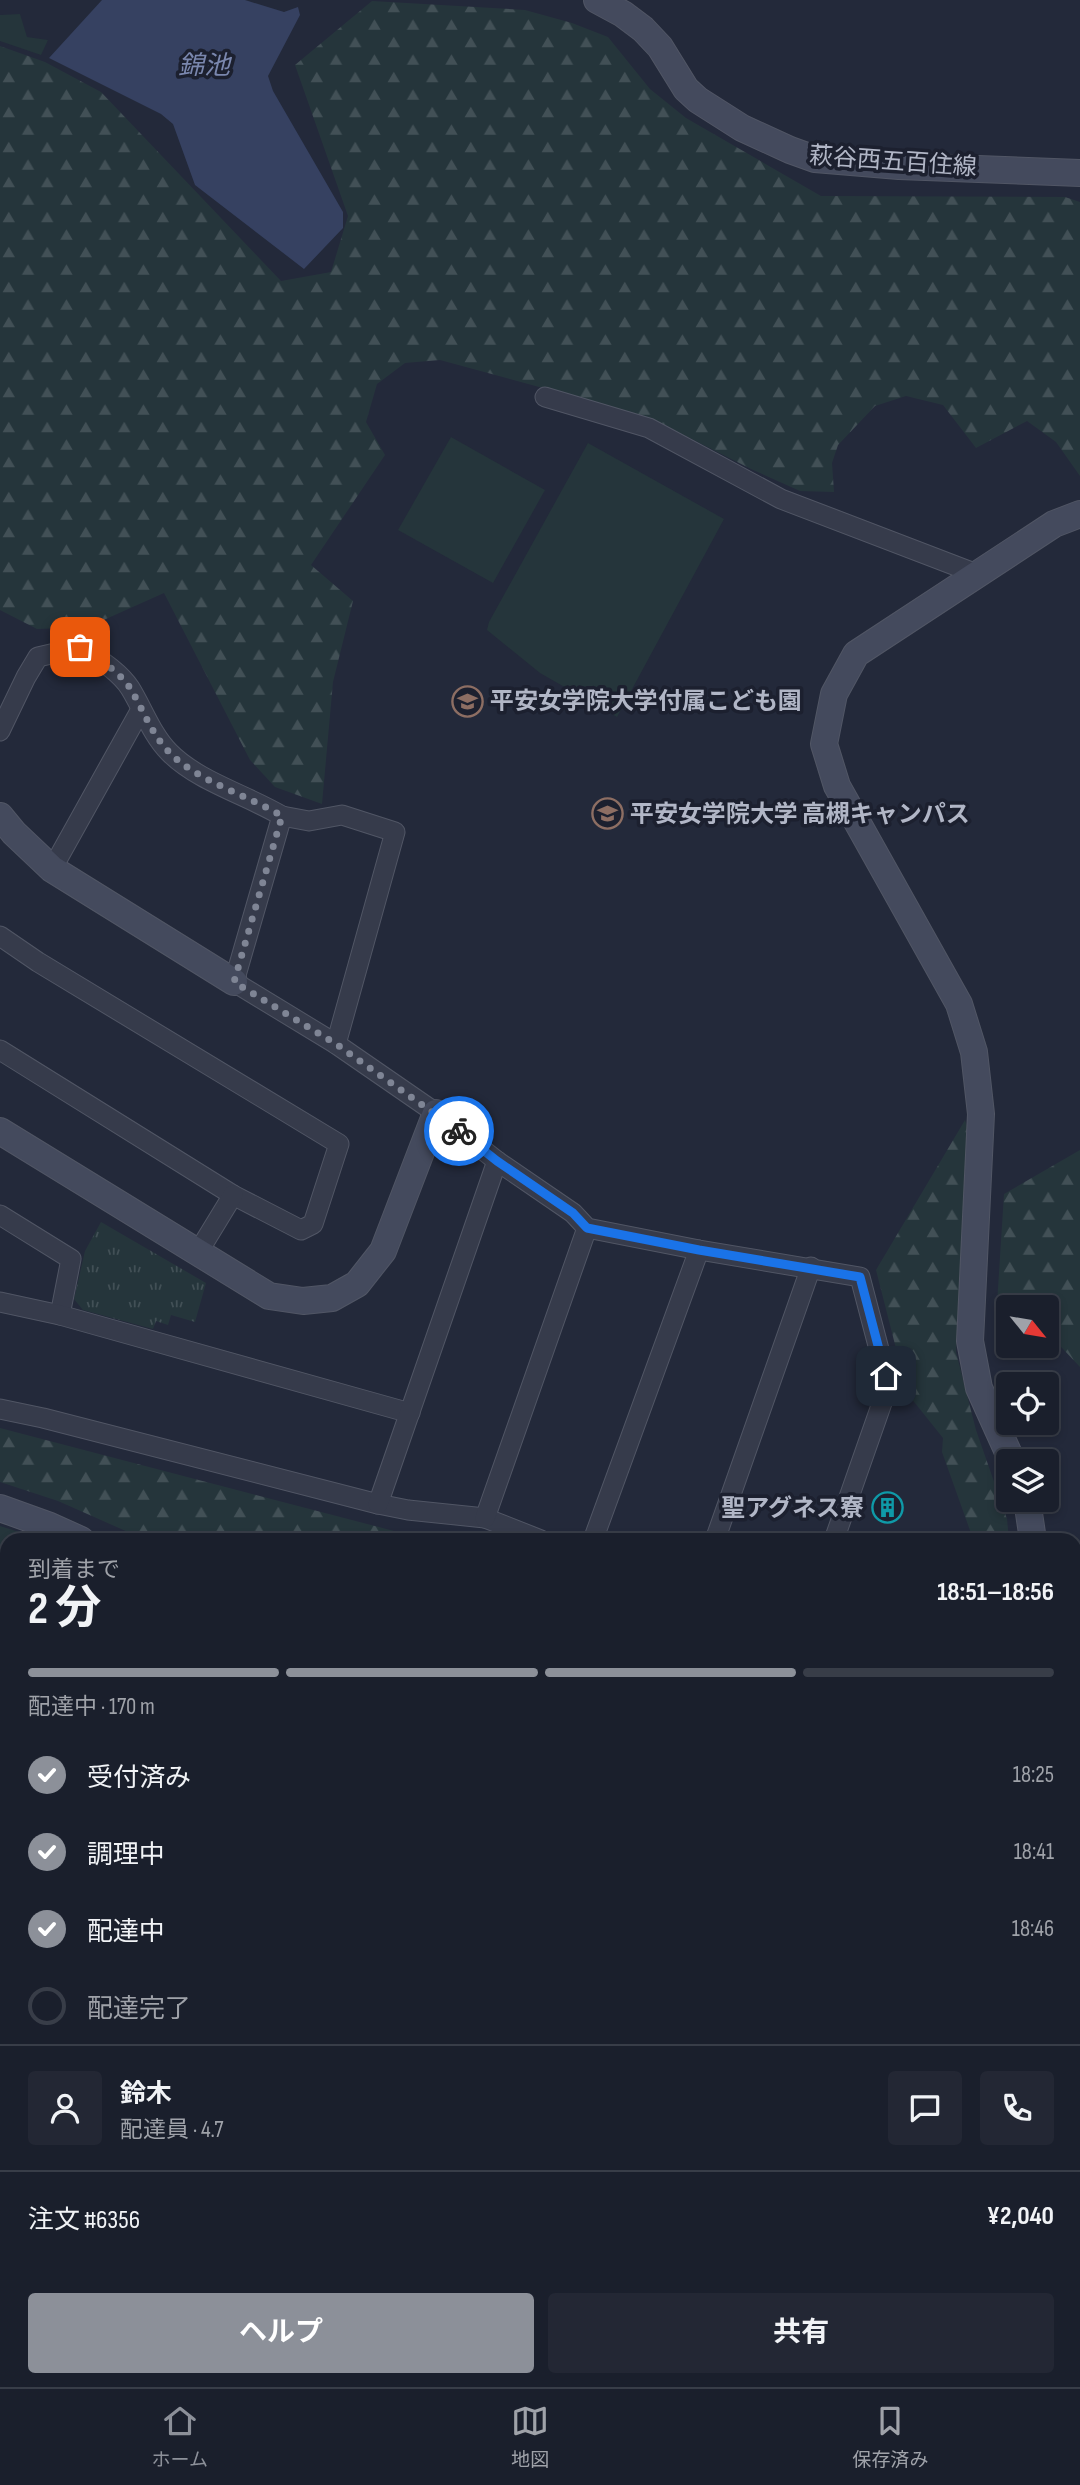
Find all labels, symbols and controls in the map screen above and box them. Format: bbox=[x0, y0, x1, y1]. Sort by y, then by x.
water label: 錦池 bbox=[178, 51, 233, 82]
street label: 萩谷西五百住線 bbox=[808, 141, 978, 182]
pin bbox=[50, 617, 110, 677]
icon: bag bbox=[61, 628, 99, 666]
school or university icon: 平安女学院大学付属こども園 bbox=[450, 684, 484, 718]
place label: 平安女学院大学付属こども園 bbox=[490, 687, 802, 716]
school or university icon: 平安女学院大学 高槻キャンパス bbox=[590, 797, 624, 831]
place label: 平安女学院大学 高槻キャンパス bbox=[630, 800, 970, 829]
courier bbox=[424, 1096, 494, 1166]
icon: bike bbox=[440, 1112, 478, 1150]
north arrow bbox=[996, 1295, 1059, 1358]
map controls bbox=[996, 1295, 1059, 1512]
pin bbox=[856, 1346, 916, 1406]
icon: home bbox=[867, 1357, 905, 1395]
button: locate bbox=[996, 1372, 1059, 1435]
button: layers bbox=[996, 1449, 1059, 1512]
building icon: 聖アグネス寮 bbox=[870, 1491, 904, 1525]
place label: 聖アグネス寮 bbox=[721, 1494, 864, 1523]
text: 到着まで bbox=[28, 1556, 120, 1584]
text: 18:51–18:56 bbox=[937, 1577, 1054, 1608]
text: 2 分 bbox=[28, 1582, 101, 1637]
text: 配達中 · 170 m bbox=[28, 1693, 155, 1721]
icon: check bbox=[28, 1756, 66, 1794]
text: 18:25 bbox=[1013, 1761, 1054, 1789]
text: 受付済み bbox=[87, 1763, 191, 1794]
icon: check bbox=[28, 1833, 66, 1871]
text: 18:41 bbox=[1014, 1838, 1054, 1866]
text: 調理中 bbox=[87, 1840, 165, 1871]
icon: check bbox=[28, 1910, 66, 1948]
text: 18:46 bbox=[1012, 1915, 1054, 1943]
text: 配達中 bbox=[87, 1917, 165, 1948]
text: 配達完了 bbox=[87, 1994, 191, 2025]
button: person bbox=[28, 2071, 102, 2145]
button: chat bbox=[888, 2071, 962, 2145]
button: phone bbox=[980, 2071, 1054, 2145]
text: 鈴木 bbox=[120, 2079, 172, 2110]
text: 配達員 · 4.7 bbox=[120, 2116, 223, 2144]
text: ¥2,040 bbox=[987, 2201, 1054, 2232]
text: 注文 #6356 bbox=[28, 2205, 140, 2236]
button: ヘルプ bbox=[28, 2293, 534, 2373]
button: 共有 bbox=[548, 2293, 1054, 2373]
tab: ホーム bbox=[152, 2402, 208, 2472]
tab: 地図 bbox=[511, 2402, 549, 2472]
tab: 保存済み bbox=[852, 2402, 928, 2472]

